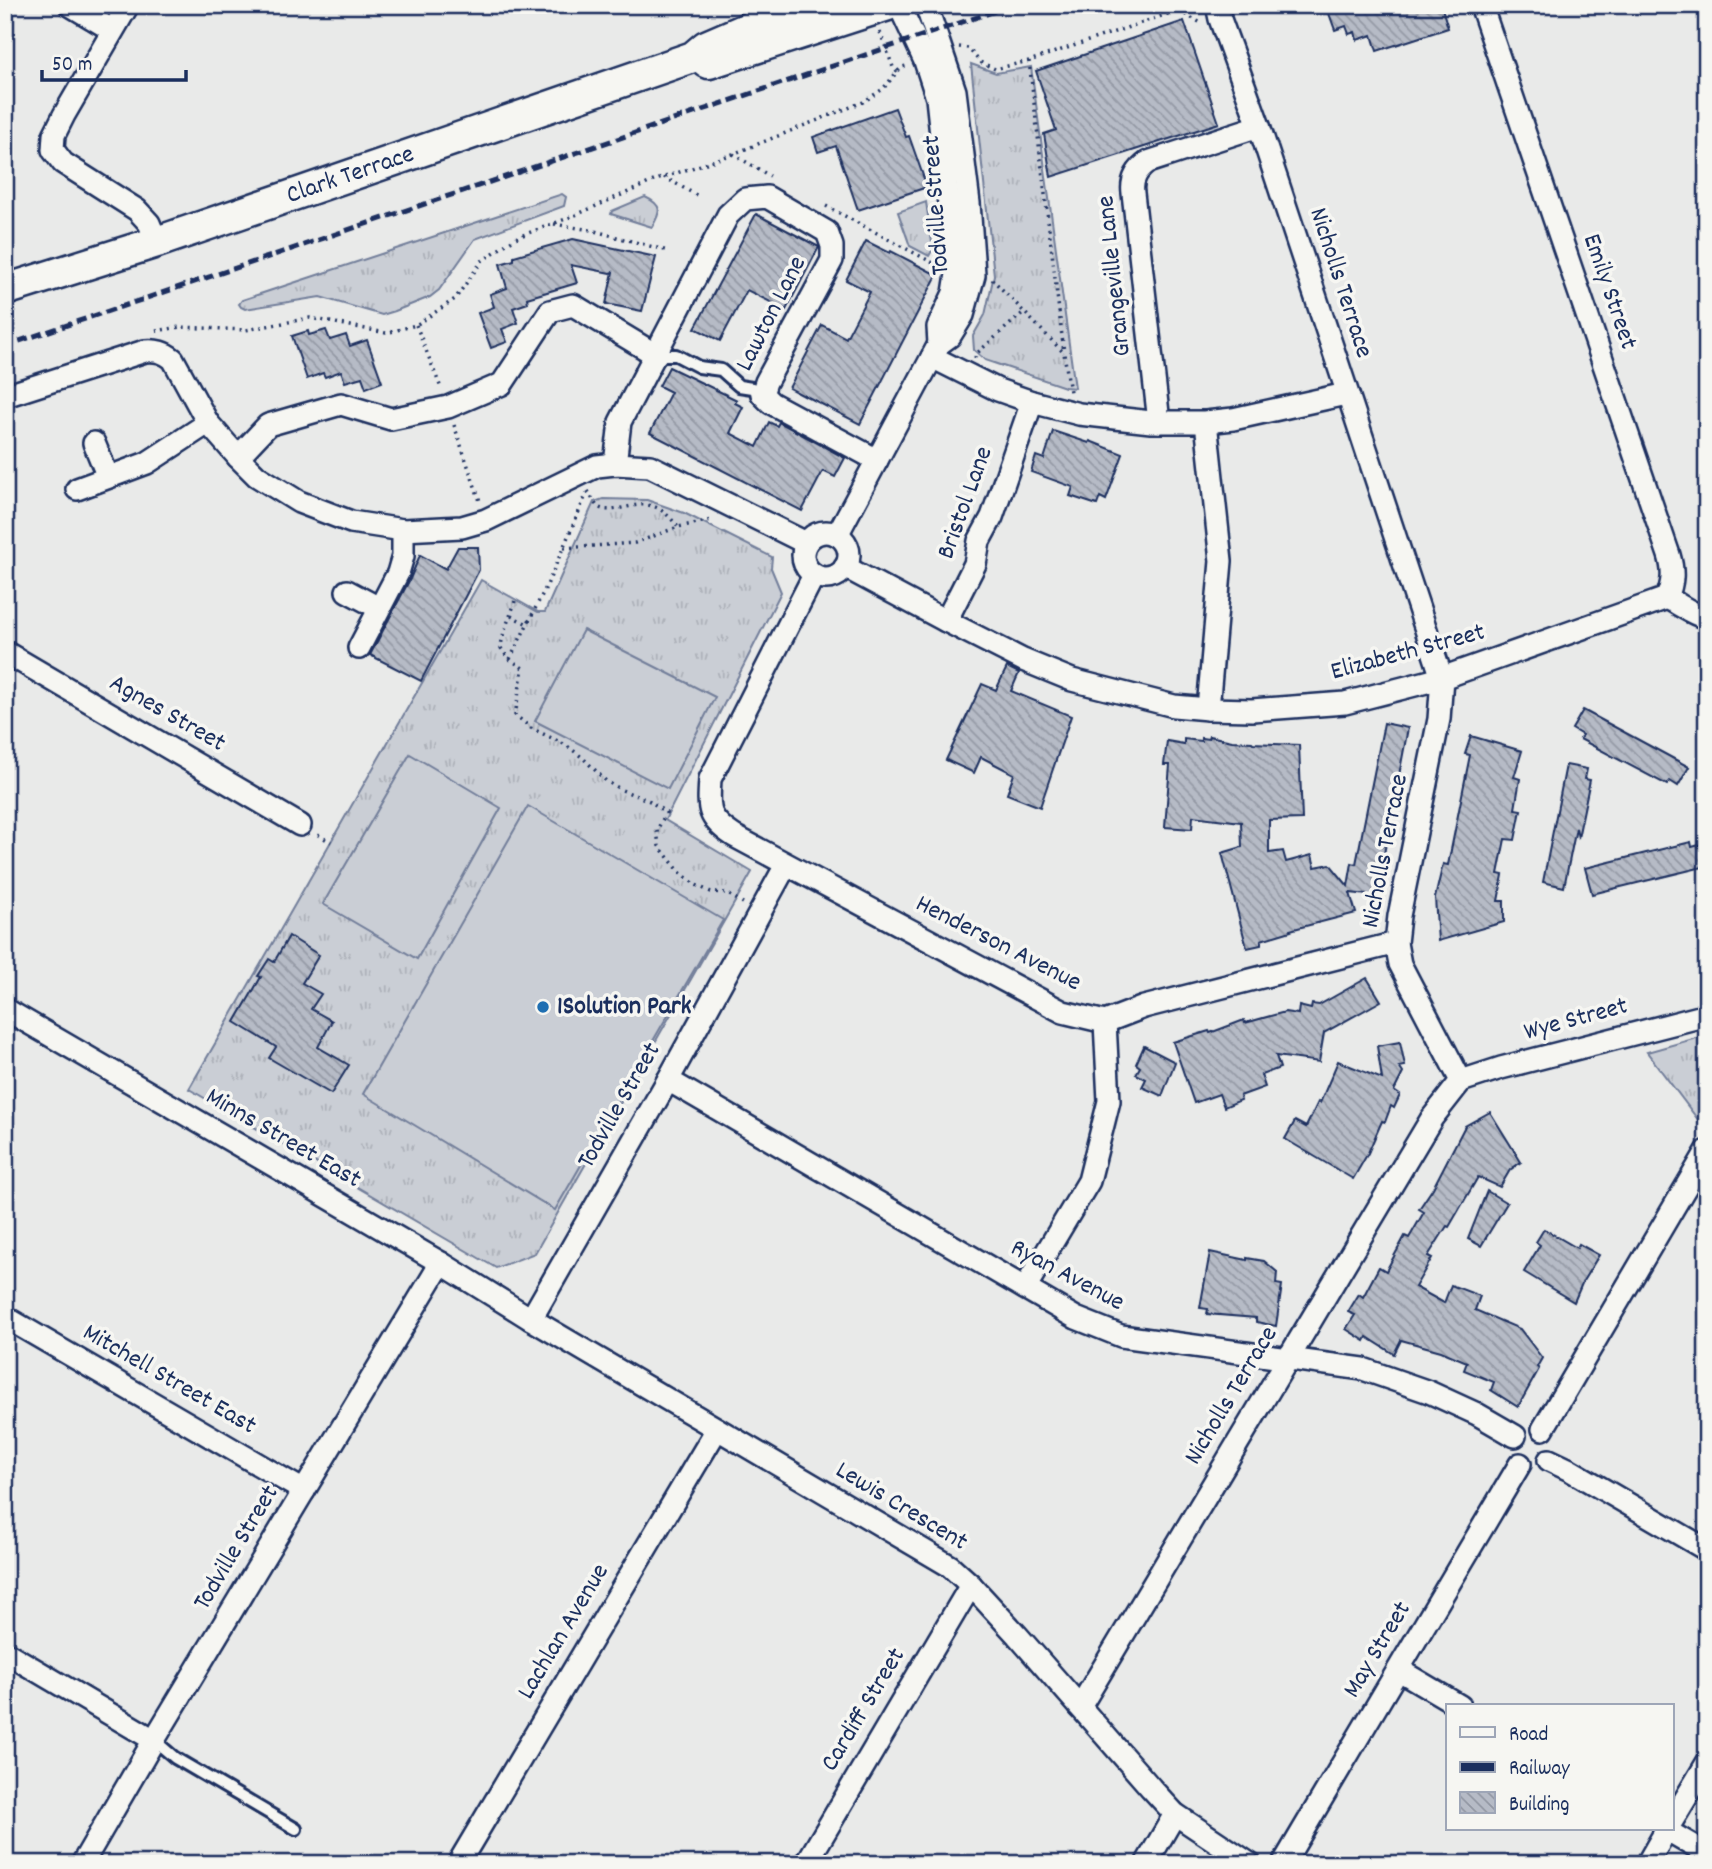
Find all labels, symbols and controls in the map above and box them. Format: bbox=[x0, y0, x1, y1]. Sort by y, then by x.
scale bar bbox=[42, 38, 186, 82]
text: 50 m bbox=[52, 51, 92, 81]
street label: Todville Street bbox=[914, 133, 960, 276]
street label: Clark Terrace bbox=[282, 136, 419, 214]
street label: Grangeville Lane bbox=[1088, 194, 1142, 358]
street label: Nicholls Terrace bbox=[1298, 203, 1382, 363]
street label: Emily Street bbox=[1572, 229, 1646, 355]
street label: Lawton Lane bbox=[727, 250, 817, 378]
street label: Bristol Lane bbox=[929, 442, 1003, 564]
street label: Elizabeth Street bbox=[1327, 615, 1490, 691]
street label: Agnes Street bbox=[102, 666, 233, 763]
street label: Nicholls Terrace bbox=[1353, 771, 1419, 931]
street label: Henderson Avenue bbox=[909, 886, 1087, 1002]
street label: Wye Street bbox=[1520, 988, 1632, 1052]
place label: 1Solution Park bbox=[557, 989, 692, 1026]
marker: 1Solution Park bbox=[535, 999, 551, 1015]
street label: Todville Street bbox=[569, 1036, 671, 1176]
street label: Minns Street East bbox=[198, 1079, 368, 1199]
street label: Ryan Avenue bbox=[1003, 1230, 1131, 1322]
street label: Mitchell Street East bbox=[75, 1315, 263, 1445]
street label: Nicholls Terrace bbox=[1176, 1320, 1288, 1472]
street label: Lewis Crescent bbox=[828, 1453, 975, 1561]
street label: Todville Street bbox=[185, 1478, 289, 1618]
street label: Lachlan Avenue bbox=[509, 1557, 619, 1707]
street label: May Street bbox=[1335, 1594, 1422, 1705]
street label: Cardiff Street bbox=[813, 1641, 916, 1779]
legend bbox=[1446, 1704, 1674, 1830]
text: Road bbox=[1509, 1721, 1548, 1751]
text: Railway bbox=[1509, 1755, 1570, 1785]
text: Building bbox=[1509, 1791, 1569, 1821]

